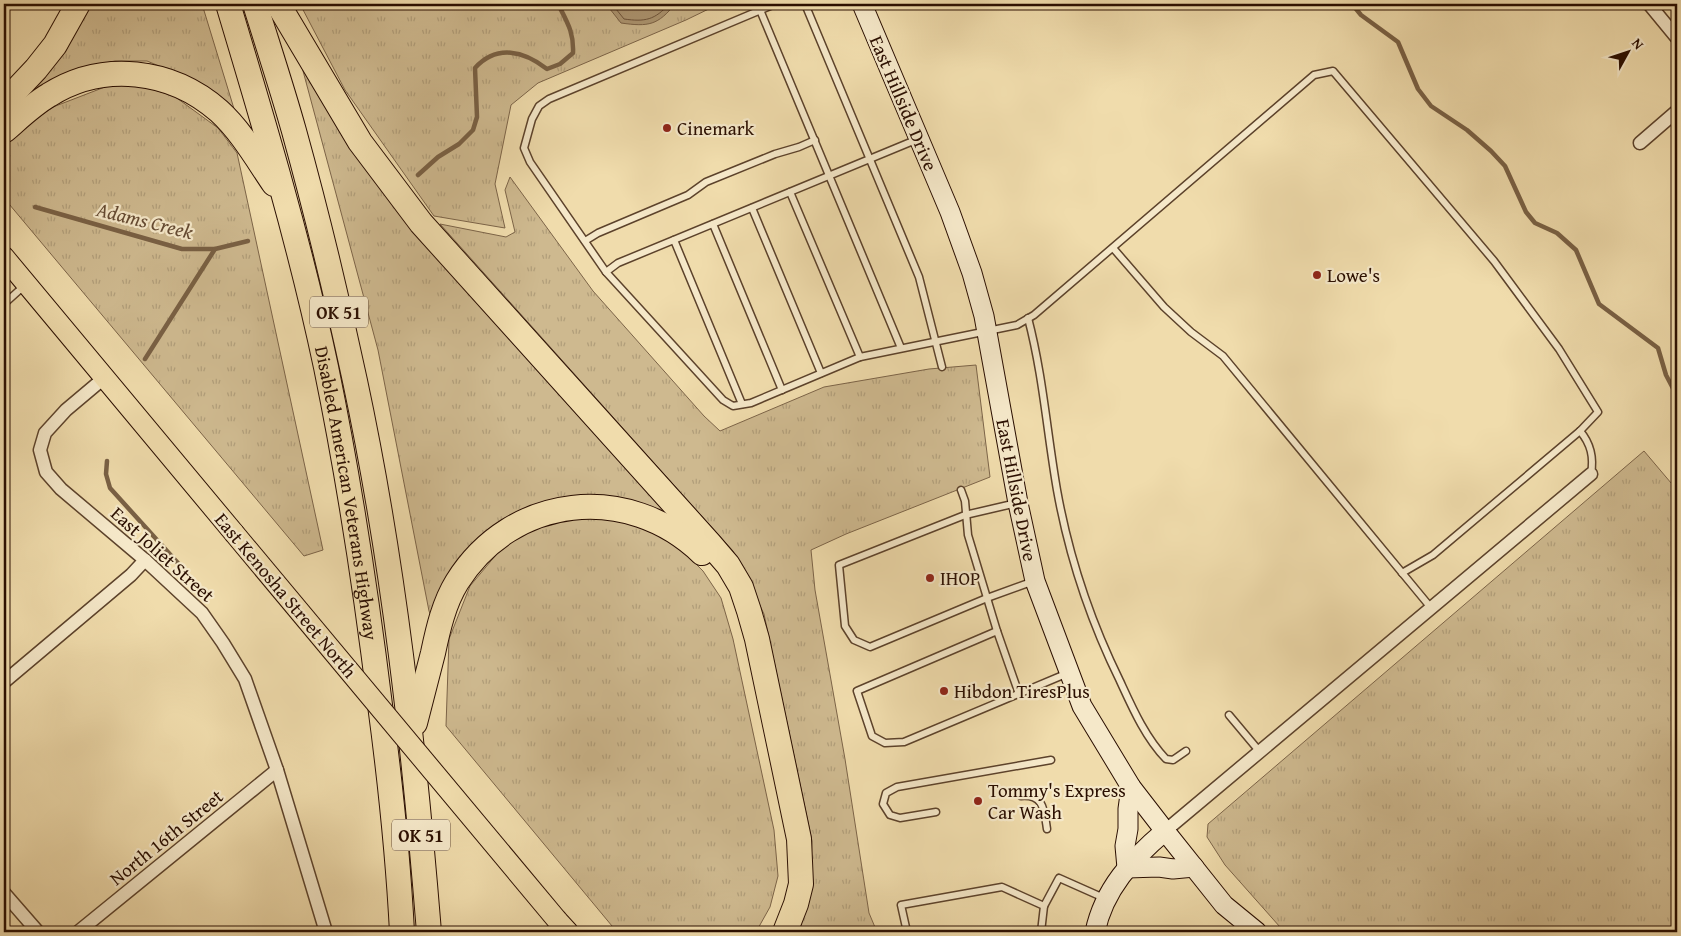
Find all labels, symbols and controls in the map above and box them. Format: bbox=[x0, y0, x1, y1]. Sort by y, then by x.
north arrow bbox=[1604, 28, 1654, 78]
street label: East Hillside Drive bbox=[863, 31, 945, 175]
text: N bbox=[1627, 34, 1649, 54]
place label: Cinemark bbox=[677, 114, 755, 142]
marker: Cinemark bbox=[661, 122, 673, 134]
water label: Adams Creek bbox=[93, 194, 197, 246]
place label: Lowe's bbox=[1327, 261, 1380, 289]
marker: Lowe's bbox=[1311, 269, 1323, 281]
road number: OK 51 bbox=[310, 296, 368, 328]
street label: Disabled American Veterans Highway bbox=[308, 343, 386, 642]
street label: East Hillside Drive bbox=[989, 416, 1045, 564]
street label: East Joliet Street bbox=[105, 500, 221, 609]
street label: East Kenosha Street North bbox=[208, 506, 364, 684]
place label: IHOP bbox=[940, 564, 980, 592]
marker: IHOP bbox=[924, 572, 936, 584]
place label: Hibdon TiresPlus bbox=[954, 677, 1090, 705]
marker: Hibdon TiresPlus bbox=[938, 685, 950, 697]
place label: Tommy's Express Car Wash bbox=[988, 776, 1126, 826]
street label: North 16th Street bbox=[103, 782, 229, 892]
marker: Tommy's Express Car Wash bbox=[972, 795, 984, 807]
road number: OK 51 bbox=[392, 820, 450, 850]

